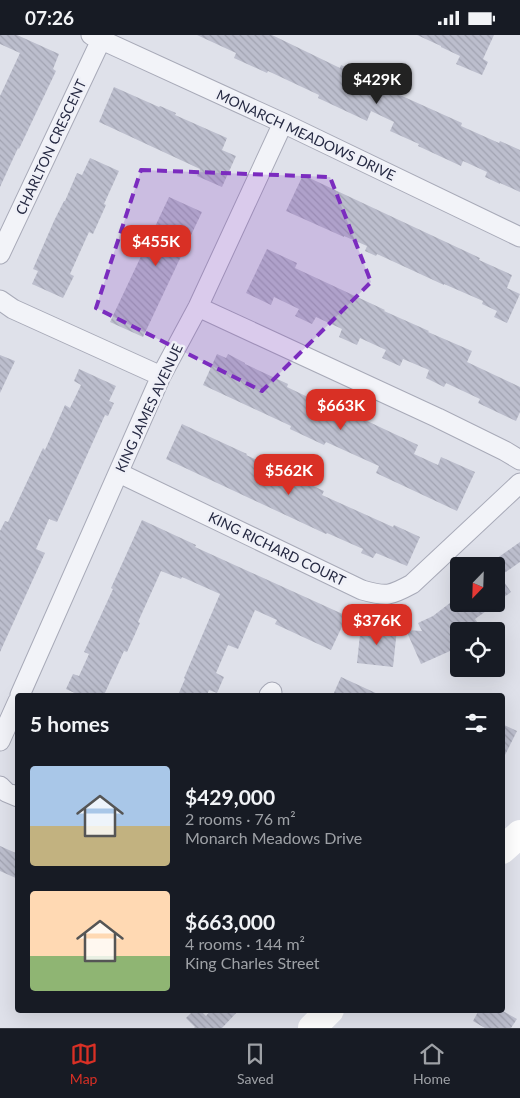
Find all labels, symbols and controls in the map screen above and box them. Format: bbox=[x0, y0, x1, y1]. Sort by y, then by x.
text: 07:26 bbox=[25, 6, 74, 29]
pin: $429K bbox=[342, 63, 412, 105]
text: $429K bbox=[353, 69, 401, 88]
street label: CHARLTON CRESCENT bbox=[12, 76, 90, 217]
street label: MONARCH MEADOWS DRIVE bbox=[214, 86, 398, 184]
pin: $455K bbox=[121, 225, 191, 267]
text: $455K bbox=[132, 231, 180, 250]
street label: KING JAMES AVENUE bbox=[111, 341, 186, 475]
pin: $663K bbox=[306, 389, 376, 431]
text: $663K bbox=[317, 395, 365, 414]
pin: $562K bbox=[254, 453, 324, 496]
text: $562K bbox=[265, 460, 313, 479]
street label: KING RICHARD COURT bbox=[206, 508, 349, 589]
north arrow bbox=[450, 557, 505, 613]
map controls bbox=[450, 557, 505, 677]
pin: $376K bbox=[342, 603, 412, 646]
text: $376K bbox=[353, 610, 401, 629]
button: locate bbox=[450, 622, 505, 677]
icon: filters bbox=[462, 709, 490, 737]
text: 5 homes bbox=[30, 711, 109, 736]
text: $429,000 bbox=[185, 784, 275, 809]
icon: home bbox=[70, 786, 130, 846]
text: 2 rooms · 76 m² bbox=[185, 809, 296, 828]
text: Monarch Meadows Drive bbox=[185, 828, 362, 847]
text: $663,000 bbox=[185, 909, 275, 934]
icon: home bbox=[70, 911, 130, 971]
text: 4 rooms · 144 m² bbox=[185, 934, 305, 953]
text: King Charles Street bbox=[185, 953, 320, 972]
tab: Map bbox=[70, 1040, 98, 1087]
tab: Saved bbox=[237, 1040, 274, 1087]
tab: Home bbox=[413, 1040, 450, 1087]

